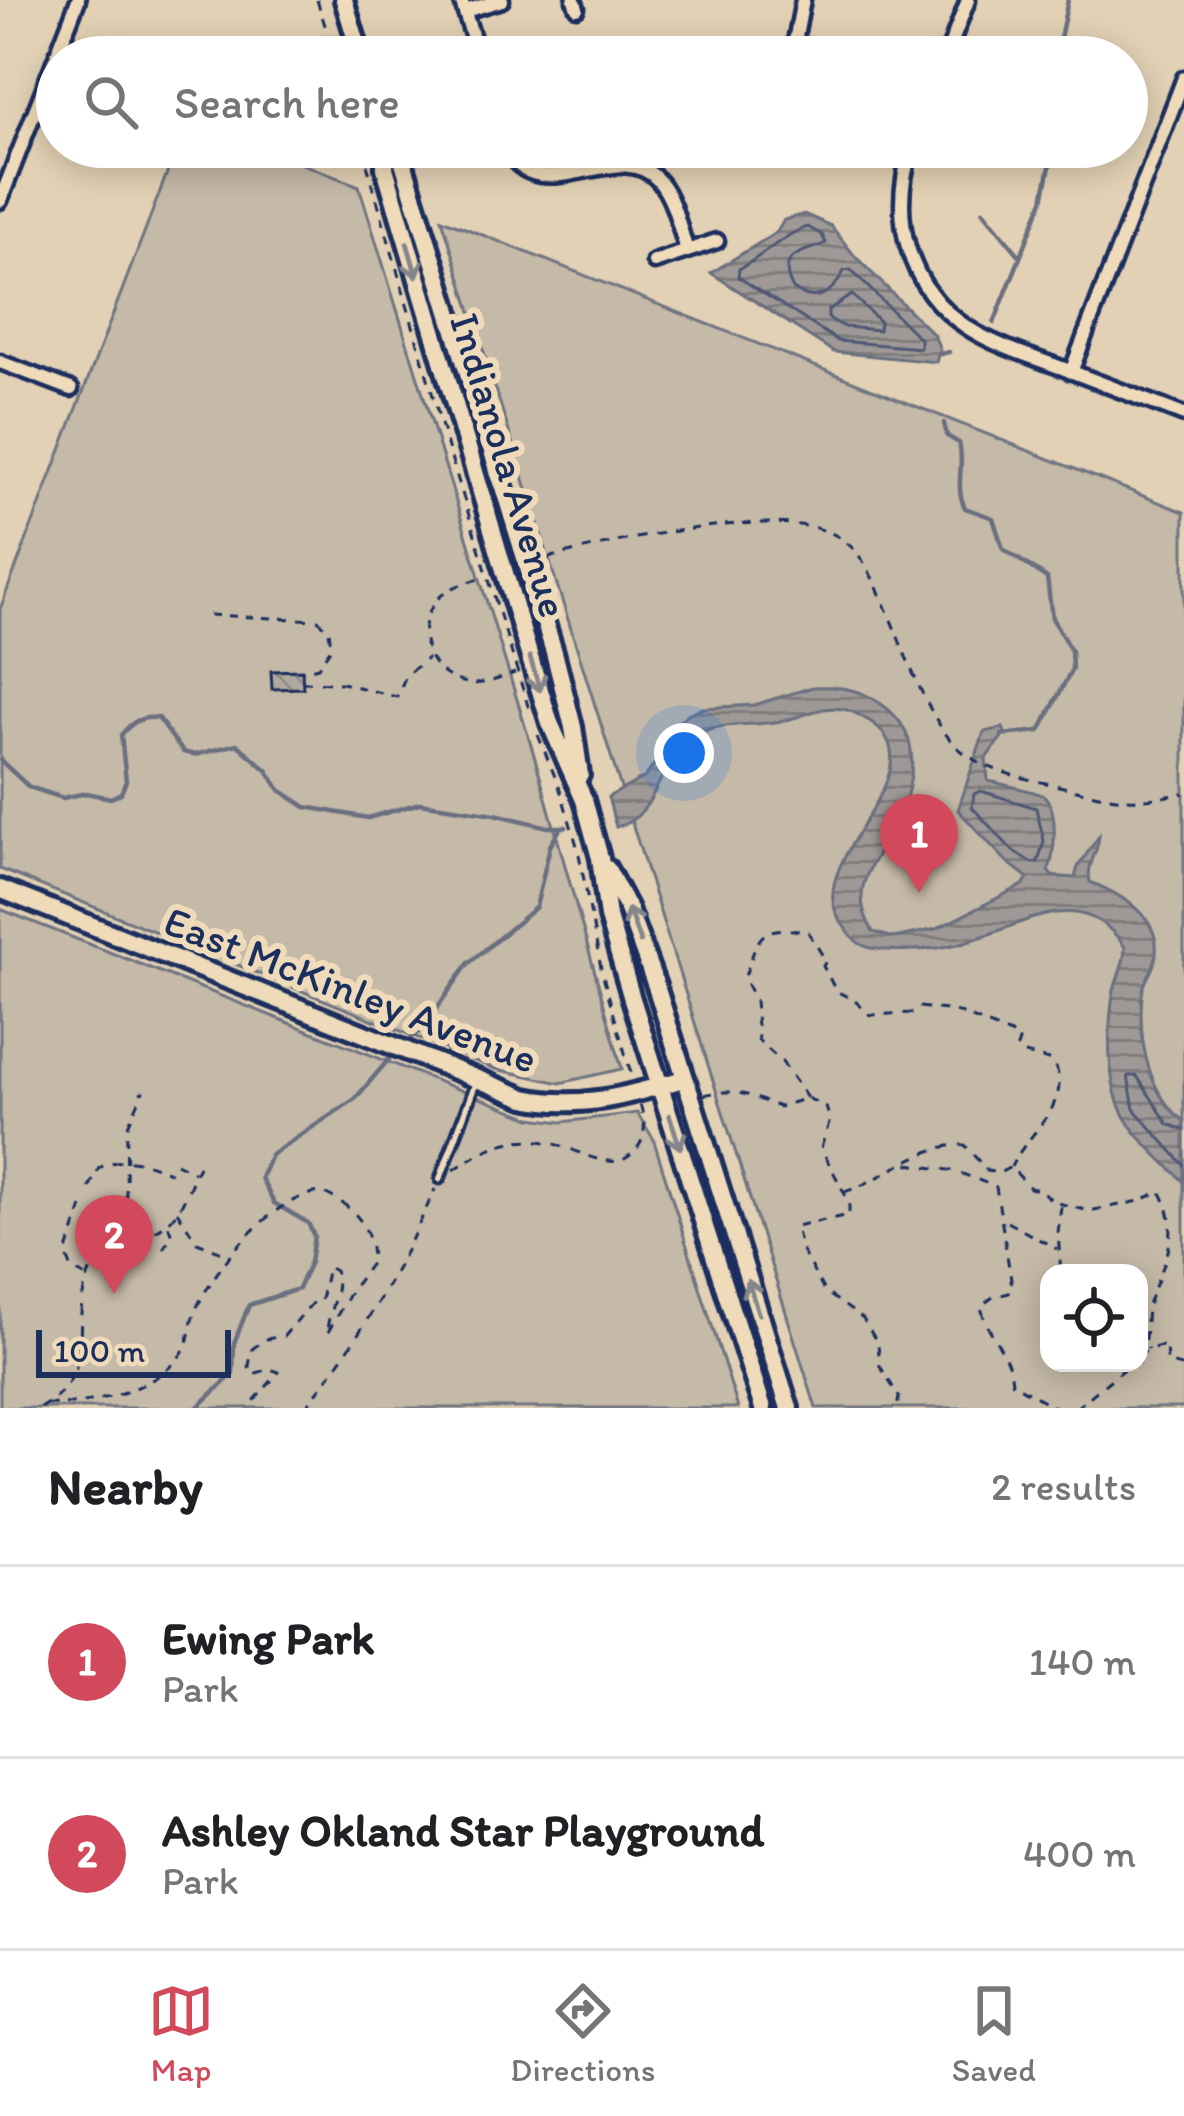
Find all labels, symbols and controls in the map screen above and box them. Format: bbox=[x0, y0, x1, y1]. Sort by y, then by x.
search box bbox=[36, 36, 1148, 168]
icon: search bbox=[78, 69, 144, 135]
text: Search here bbox=[174, 75, 400, 129]
one-way arrow bbox=[402, 240, 424, 278]
street label: Indianola Avenue bbox=[439, 307, 580, 623]
one-way arrow bbox=[525, 654, 547, 692]
your location bbox=[654, 723, 714, 783]
pin: 1 bbox=[880, 794, 958, 893]
street label: East McKinley Avenue bbox=[157, 895, 544, 1084]
one-way arrow bbox=[622, 908, 643, 945]
one-way arrow bbox=[665, 1112, 687, 1150]
pin: 2 bbox=[75, 1195, 153, 1294]
map controls bbox=[1040, 1264, 1148, 1372]
button: locate bbox=[1040, 1264, 1148, 1372]
one-way arrow bbox=[740, 1279, 762, 1317]
scale bar bbox=[36, 1324, 231, 1377]
text: 100 m bbox=[54, 1331, 145, 1370]
text: Nearby bbox=[48, 1456, 203, 1517]
text: 2 results bbox=[991, 1463, 1136, 1510]
text: Ewing Park bbox=[162, 1611, 374, 1665]
text: 1 bbox=[78, 1638, 96, 1685]
text: 140 m bbox=[1029, 1638, 1136, 1685]
text: Park bbox=[162, 1665, 239, 1712]
text: Ashley Okland Star Playground bbox=[162, 1803, 764, 1857]
text: 2 bbox=[77, 1830, 97, 1877]
text: 400 m bbox=[1023, 1830, 1136, 1877]
text: Park bbox=[162, 1857, 239, 1904]
tab: Map bbox=[148, 1978, 214, 2089]
tab: Directions bbox=[510, 1978, 655, 2089]
tab: Saved bbox=[952, 1978, 1036, 2089]

